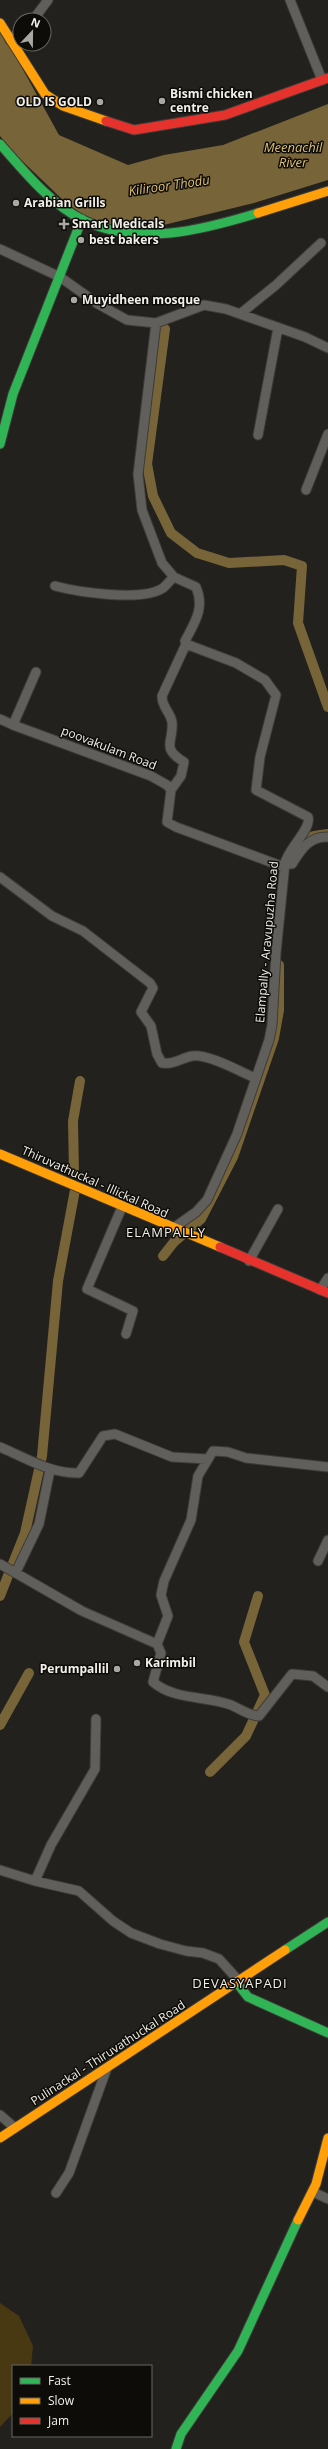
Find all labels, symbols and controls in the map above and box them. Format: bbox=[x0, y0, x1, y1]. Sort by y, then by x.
north arrow bbox=[12, 12, 52, 52]
text: N bbox=[29, 14, 43, 31]
place label: Bismi chicken centre bbox=[170, 85, 253, 116]
place label: OLD IS GOLD bbox=[16, 93, 92, 110]
marker: Bismi chicken centre bbox=[157, 96, 167, 106]
marker: OLD IS GOLD bbox=[95, 97, 105, 107]
water label: Meenachil River bbox=[264, 138, 323, 171]
water label: Kiliroor Thodu bbox=[127, 170, 211, 200]
place label: Arabian Grills bbox=[24, 194, 106, 211]
marker: Arabian Grills bbox=[11, 198, 21, 208]
place label: Smart Medicals bbox=[72, 215, 164, 232]
marker: Smart Medicals bbox=[59, 219, 69, 229]
place label: best bakers bbox=[89, 231, 159, 248]
marker: best bakers bbox=[76, 235, 86, 245]
place label: Muyidheen mosque bbox=[82, 291, 200, 308]
marker: Muyidheen mosque bbox=[69, 295, 79, 305]
street label: poovakulam Road bbox=[59, 722, 159, 774]
street label: Elampally - Aravupuzha Road bbox=[251, 860, 282, 1024]
street label: Thiruvathuckal - Illickal Road bbox=[19, 1141, 171, 1222]
district label: ELAMPALLY bbox=[126, 1223, 206, 1241]
place label: Karimbil bbox=[145, 1654, 196, 1671]
marker: Karimbil bbox=[132, 1658, 142, 1668]
place label: Perumpallil bbox=[40, 1660, 109, 1677]
marker: Perumpallil bbox=[112, 1664, 122, 1674]
district label: DEVASYAPADI bbox=[192, 1974, 288, 1992]
street label: Pulinackal - Thiruvathuckal Road bbox=[27, 1996, 188, 2109]
legend bbox=[12, 2365, 152, 2437]
text: Fast bbox=[48, 2372, 71, 2389]
text: Slow bbox=[48, 2392, 75, 2409]
text: Jam bbox=[47, 2412, 69, 2429]

